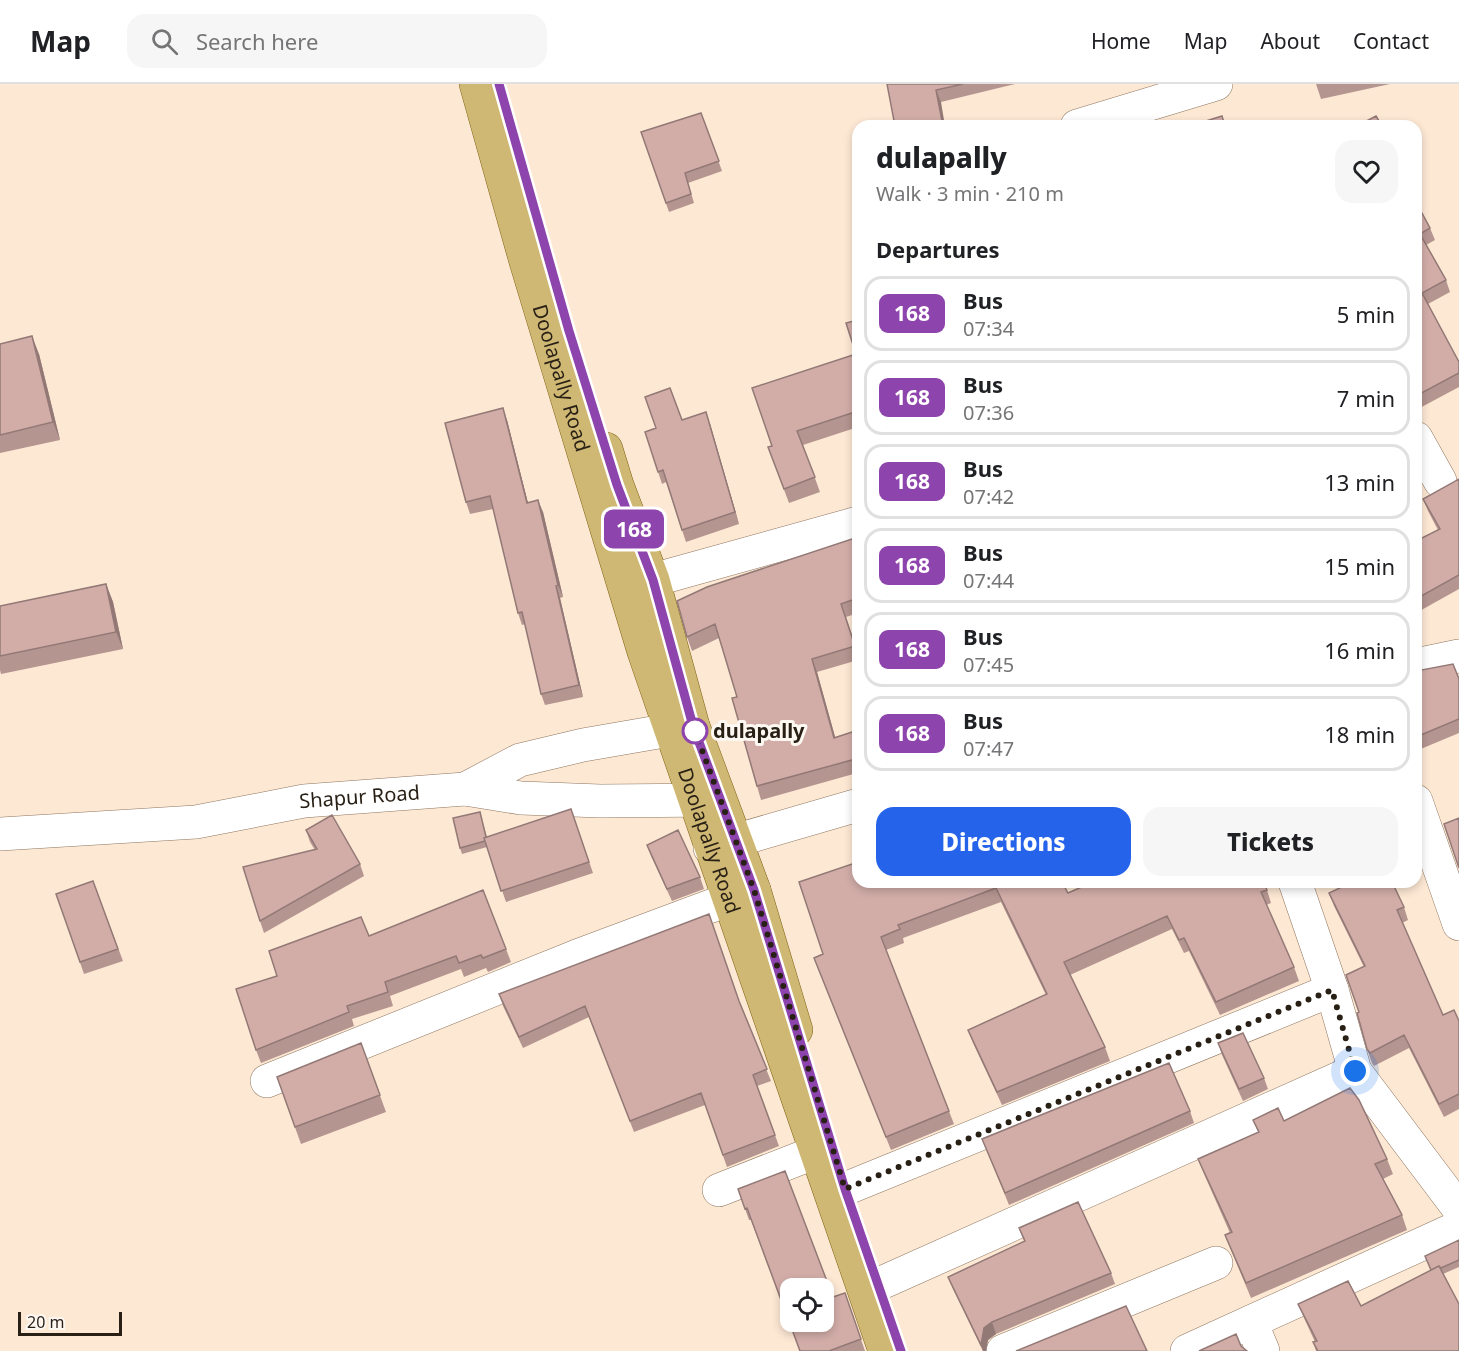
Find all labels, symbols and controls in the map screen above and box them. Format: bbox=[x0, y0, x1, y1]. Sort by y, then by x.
search box bbox=[127, 14, 547, 68]
text: Map bbox=[30, 22, 91, 60]
icon: search bbox=[148, 25, 181, 58]
text: Search here bbox=[196, 26, 318, 56]
text: Home bbox=[1091, 27, 1151, 55]
text: Map bbox=[1184, 27, 1227, 55]
text: About bbox=[1260, 27, 1320, 55]
text: Contact bbox=[1353, 27, 1429, 55]
text: dulapally bbox=[876, 138, 1007, 176]
button: heart bbox=[1335, 140, 1398, 203]
text: Walk · 3 min · 210 m bbox=[876, 180, 1064, 207]
text: Departures bbox=[876, 234, 1000, 264]
text: Bus bbox=[963, 285, 1003, 315]
text: 168 bbox=[894, 299, 930, 327]
text: 5 min bbox=[1337, 299, 1395, 329]
street label: Doolapally Road bbox=[527, 301, 597, 455]
text: 07:34 bbox=[963, 315, 1014, 342]
text: Bus bbox=[963, 369, 1003, 399]
text: 168 bbox=[894, 383, 930, 411]
text: 7 min bbox=[1337, 383, 1395, 413]
text: 07:36 bbox=[963, 399, 1014, 426]
text: Bus bbox=[963, 453, 1003, 483]
text: 168 bbox=[894, 467, 930, 495]
text: 13 min bbox=[1324, 467, 1395, 497]
text: 07:42 bbox=[963, 483, 1014, 510]
line badge: 168 bbox=[600, 510, 668, 548]
text: 168 bbox=[616, 515, 652, 543]
text: Bus bbox=[963, 537, 1003, 567]
text: 168 bbox=[894, 551, 930, 579]
text: 15 min bbox=[1324, 551, 1395, 581]
text: 07:44 bbox=[963, 567, 1014, 594]
text: Bus bbox=[963, 621, 1003, 651]
text: 168 bbox=[894, 635, 930, 663]
text: 16 min bbox=[1324, 635, 1395, 665]
text: 07:45 bbox=[963, 651, 1014, 678]
text: Bus bbox=[963, 705, 1003, 735]
place label: dulapally bbox=[713, 717, 805, 744]
marker: dulapally bbox=[682, 718, 708, 744]
text: 168 bbox=[894, 719, 930, 747]
text: 18 min bbox=[1324, 719, 1395, 749]
text: 07:47 bbox=[963, 735, 1014, 762]
street label: Doolapally Road bbox=[672, 764, 747, 917]
street label: Shapur Road bbox=[298, 778, 421, 814]
button: Directions bbox=[876, 807, 1131, 876]
button: Tickets bbox=[1143, 807, 1398, 876]
your location bbox=[1340, 1056, 1370, 1086]
map controls bbox=[780, 1278, 834, 1332]
button: locate bbox=[780, 1278, 834, 1332]
scale bar bbox=[18, 1309, 122, 1336]
text: 20 m bbox=[27, 1311, 64, 1333]

